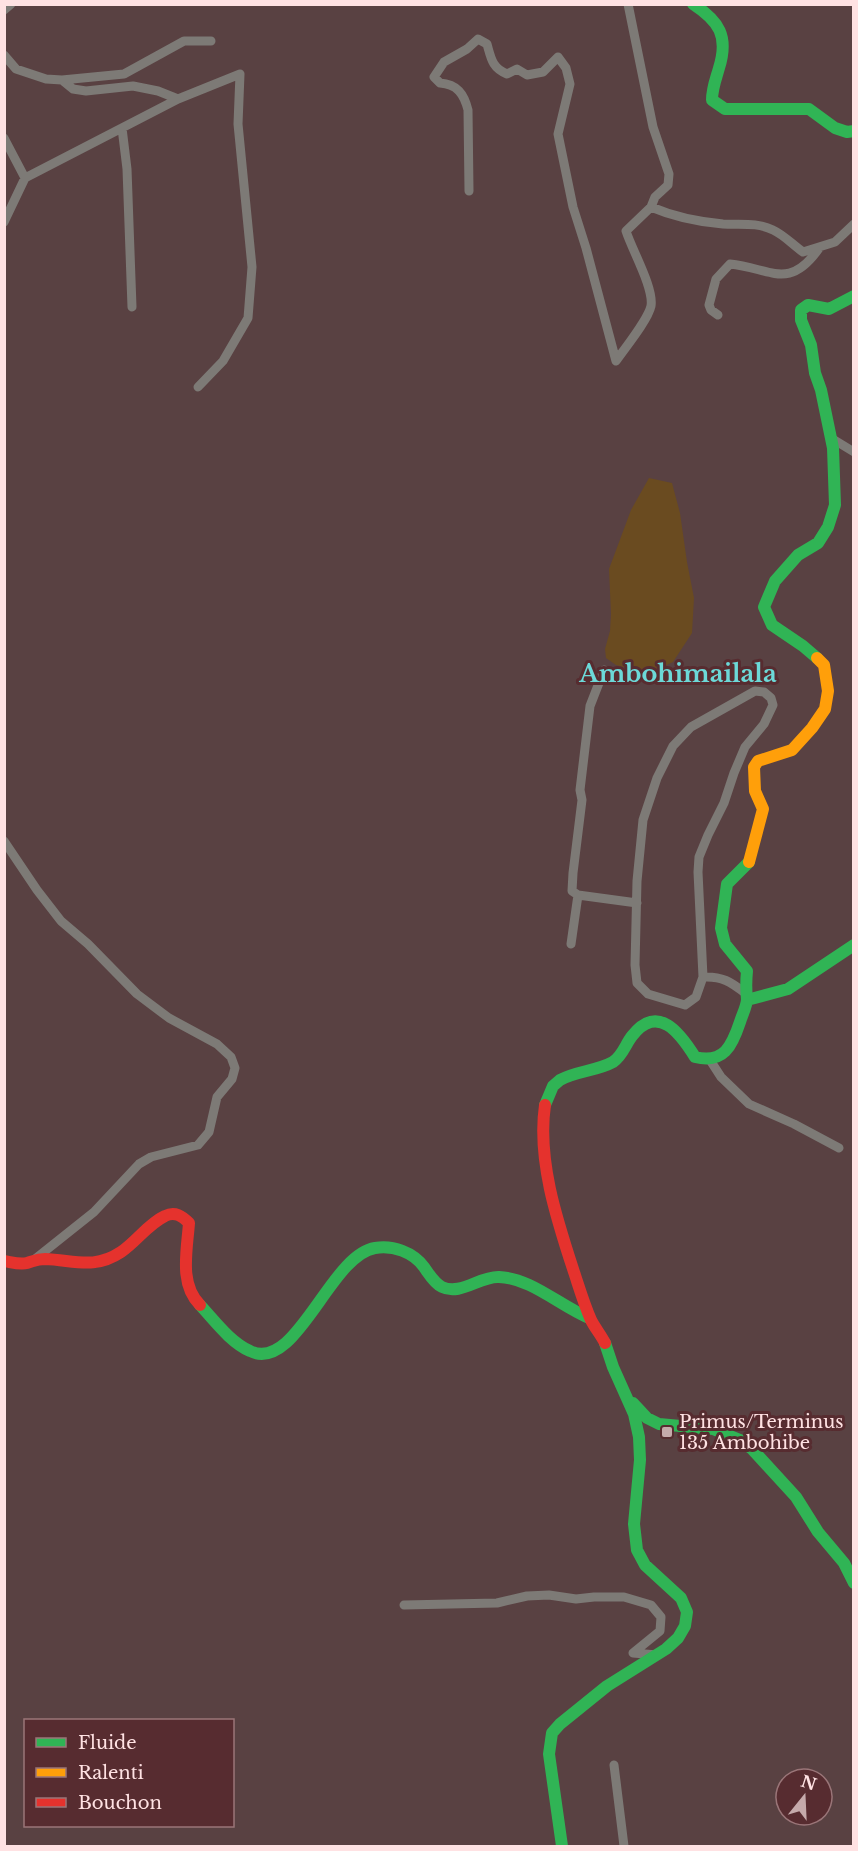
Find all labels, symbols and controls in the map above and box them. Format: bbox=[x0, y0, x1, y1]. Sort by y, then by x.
district label: Ambohimailala bbox=[578, 659, 777, 688]
place label: Primus/Terminus 135 Ambohibe bbox=[679, 1411, 843, 1454]
marker: Primus/Terminus 135 Ambohibe bbox=[660, 1425, 674, 1439]
legend bbox=[24, 1719, 234, 1827]
text: Fluide bbox=[78, 1732, 137, 1754]
text: Ralenti bbox=[78, 1762, 144, 1784]
north arrow bbox=[774, 1767, 834, 1827]
text: N bbox=[798, 1771, 819, 1795]
text: Bouchon bbox=[78, 1792, 162, 1814]

